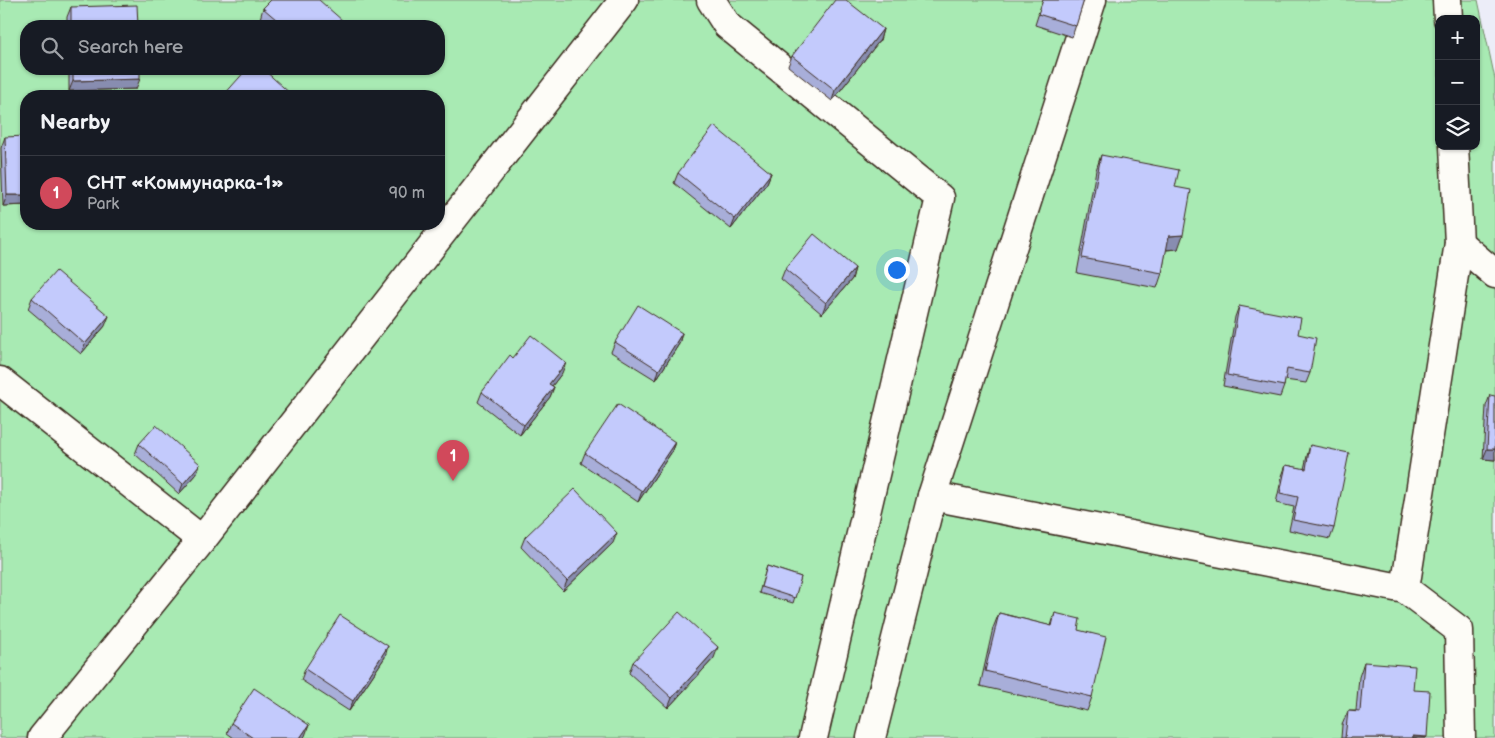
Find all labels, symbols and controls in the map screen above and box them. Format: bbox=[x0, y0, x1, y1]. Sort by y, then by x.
map controls bbox=[1435, 15, 1480, 150]
button: + bbox=[1435, 15, 1480, 60]
search box bbox=[20, 20, 445, 75]
icon: search bbox=[38, 34, 66, 62]
text: Search here bbox=[78, 36, 183, 59]
button: − bbox=[1435, 60, 1480, 105]
button: layers bbox=[1435, 105, 1480, 150]
text: Nearby bbox=[40, 110, 110, 135]
text: СНТ «Коммунарка-1» bbox=[87, 172, 284, 195]
text: 1 bbox=[53, 184, 59, 203]
text: 90 m bbox=[389, 184, 425, 203]
text: Park bbox=[87, 195, 119, 214]
your location bbox=[884, 257, 910, 283]
pin: 1 bbox=[437, 440, 469, 481]

